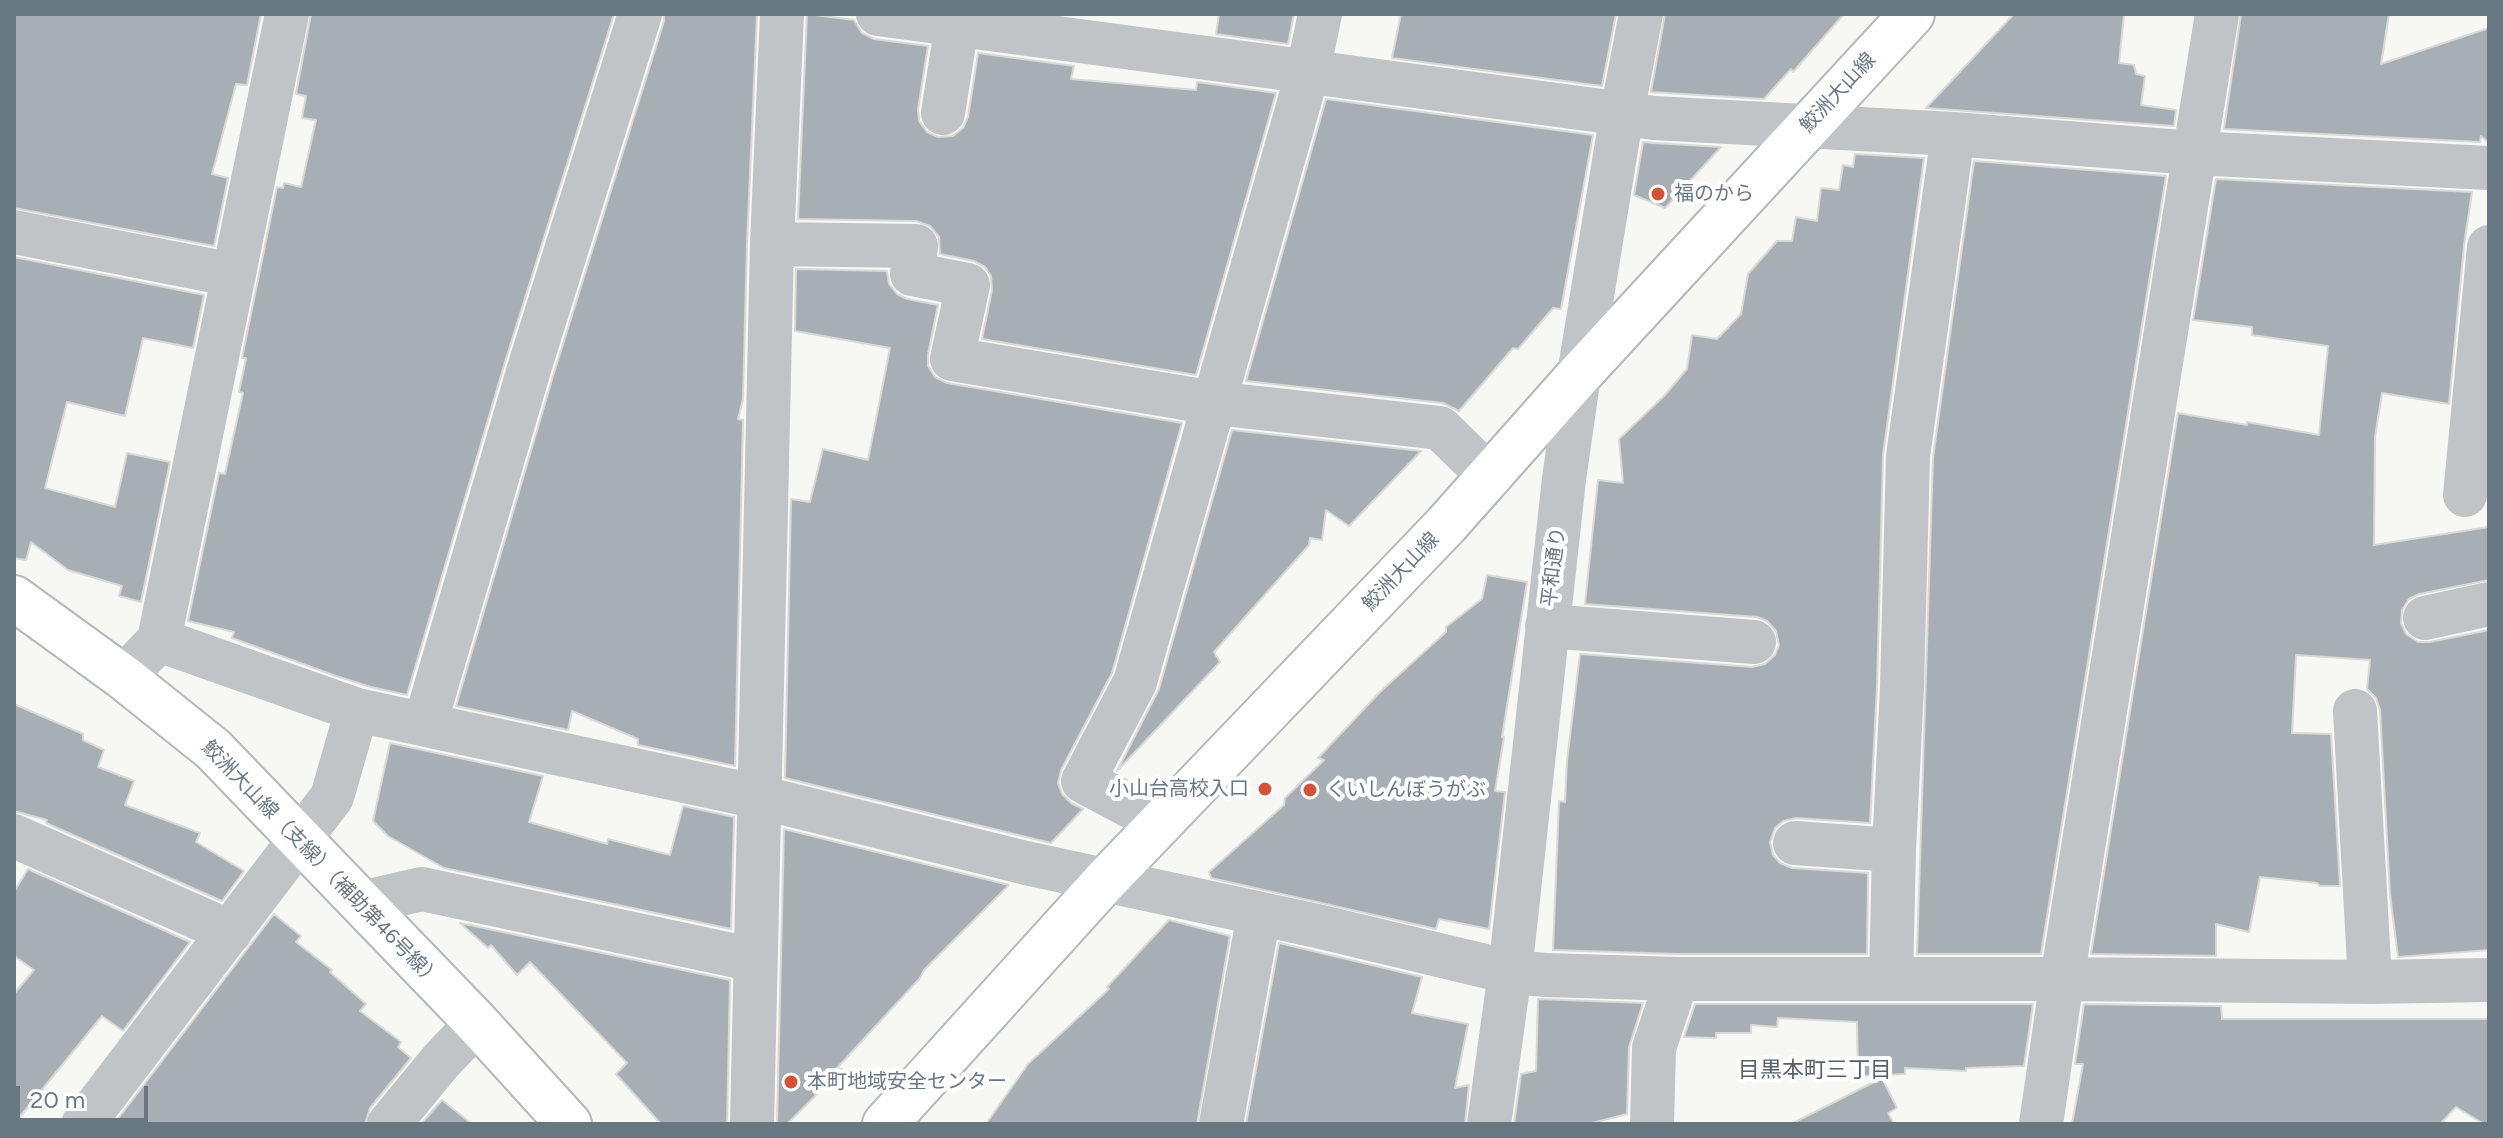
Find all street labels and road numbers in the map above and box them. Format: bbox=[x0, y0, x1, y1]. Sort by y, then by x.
street label: 鮫洲大山線 bbox=[1795, 48, 1881, 138]
street label: 平和通り bbox=[1537, 526, 1571, 608]
street label: 鮫洲大山線 bbox=[1358, 528, 1444, 616]
street label: 鮫洲大山線（支線）（補助第46号線） bbox=[196, 736, 446, 992]

